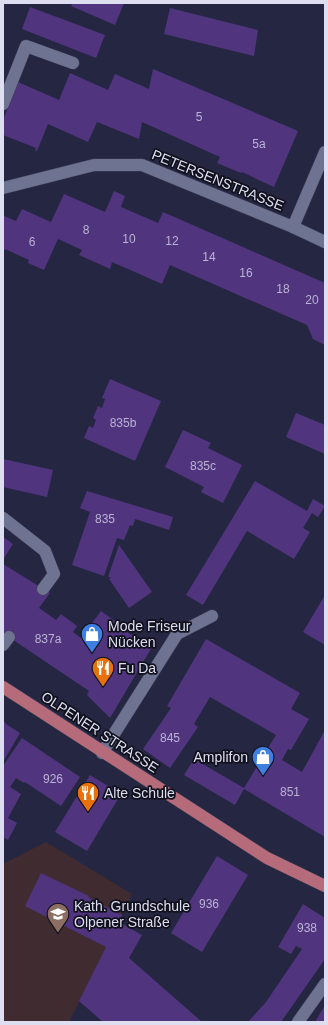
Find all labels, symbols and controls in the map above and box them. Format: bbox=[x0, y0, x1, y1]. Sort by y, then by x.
house number: 5 bbox=[196, 110, 203, 124]
house number: 5a bbox=[252, 137, 266, 151]
street label: PETERSENSTRASSE bbox=[150, 146, 286, 214]
house number: 8 bbox=[83, 223, 90, 237]
house number: 10 bbox=[122, 232, 136, 246]
house number: 12 bbox=[165, 234, 179, 248]
house number: 6 bbox=[29, 235, 36, 249]
house number: 14 bbox=[202, 250, 216, 264]
house number: 16 bbox=[239, 266, 253, 280]
house number: 18 bbox=[276, 282, 290, 296]
house number: 20 bbox=[305, 293, 319, 307]
house number: 835b bbox=[110, 416, 137, 430]
house number: 835c bbox=[190, 459, 216, 473]
house number: 835 bbox=[95, 512, 115, 526]
place label: Mode Friseur Nücken bbox=[108, 618, 191, 650]
shop icon: Mode Friseur Nücken bbox=[79, 621, 105, 654]
house number: 837a bbox=[35, 632, 62, 646]
restaurant icon: Fu Da bbox=[90, 655, 116, 688]
place label: Fu Da bbox=[118, 660, 156, 676]
street label: OLPENER STRASSE bbox=[39, 688, 161, 776]
house number: 845 bbox=[160, 731, 180, 745]
shop icon: Amplifon bbox=[250, 744, 276, 777]
place label: Amplifon bbox=[194, 749, 248, 765]
house number: 926 bbox=[43, 772, 63, 786]
restaurant icon: Alte Schule bbox=[75, 780, 101, 813]
place label: Alte Schule bbox=[104, 785, 175, 801]
house number: 851 bbox=[280, 785, 300, 799]
house number: 936 bbox=[199, 897, 219, 911]
place label: Kath. Grundschule Olpener Straße bbox=[74, 898, 190, 930]
school or university icon: Kath. Grundschule Olpener Straße bbox=[45, 901, 71, 934]
house number: 938 bbox=[297, 921, 317, 935]

